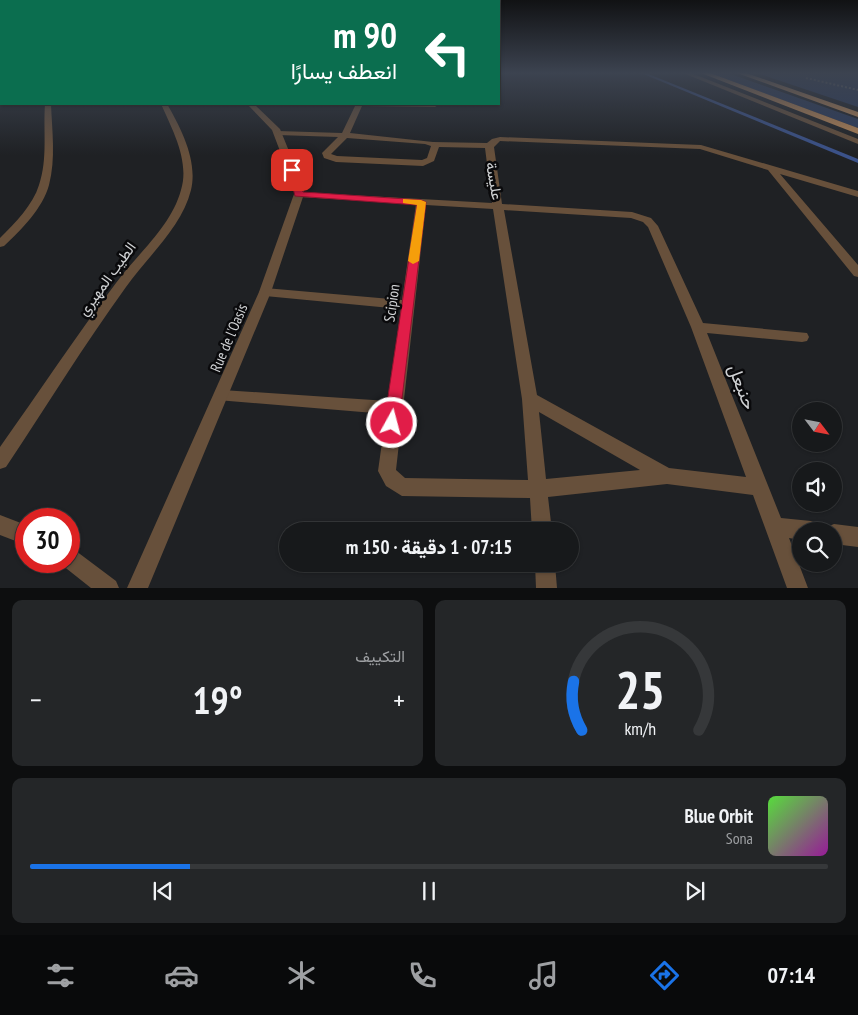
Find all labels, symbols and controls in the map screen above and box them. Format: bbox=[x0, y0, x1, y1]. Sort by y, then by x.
text: 90 m bbox=[333, 12, 397, 58]
icon: left bbox=[415, 20, 480, 85]
text: انعطف يسارًا bbox=[291, 57, 397, 85]
pin bbox=[271, 149, 313, 191]
icon: arrive bbox=[278, 156, 306, 184]
street label: عليسة bbox=[482, 160, 507, 202]
street label: الطيب المهيري bbox=[73, 238, 143, 322]
street label: Scipion bbox=[379, 283, 404, 323]
street label: Rue de l'Oasis bbox=[206, 301, 251, 375]
street label: حنبعل bbox=[723, 361, 762, 413]
position arrow bbox=[365, 396, 417, 448]
north arrow bbox=[792, 402, 842, 452]
map controls bbox=[792, 402, 842, 572]
button: sound bbox=[792, 462, 842, 512]
speed limit sign: 30 bbox=[15, 508, 80, 573]
button: search bbox=[792, 522, 842, 572]
text: 07:15 · 1 دقيقة · 150 m bbox=[346, 535, 512, 559]
text: التكييف bbox=[355, 646, 405, 666]
text: 25 bbox=[616, 656, 665, 723]
text: 19° bbox=[192, 675, 243, 724]
text: − bbox=[30, 681, 42, 718]
text: + bbox=[393, 681, 405, 718]
text: km/h bbox=[625, 717, 656, 740]
text: Blue Orbit bbox=[685, 804, 753, 828]
text: Sona bbox=[726, 828, 753, 848]
icon: previous bbox=[149, 877, 177, 905]
icon: pause bbox=[415, 877, 443, 905]
icon: next bbox=[681, 877, 709, 905]
icon: filters bbox=[43, 958, 78, 993]
icon: car bbox=[164, 958, 199, 993]
icon: climate bbox=[284, 958, 319, 993]
icon: phone bbox=[405, 958, 440, 993]
icon: music bbox=[526, 958, 561, 993]
icon: directions bbox=[647, 958, 682, 993]
text: 07:14 bbox=[768, 961, 815, 989]

